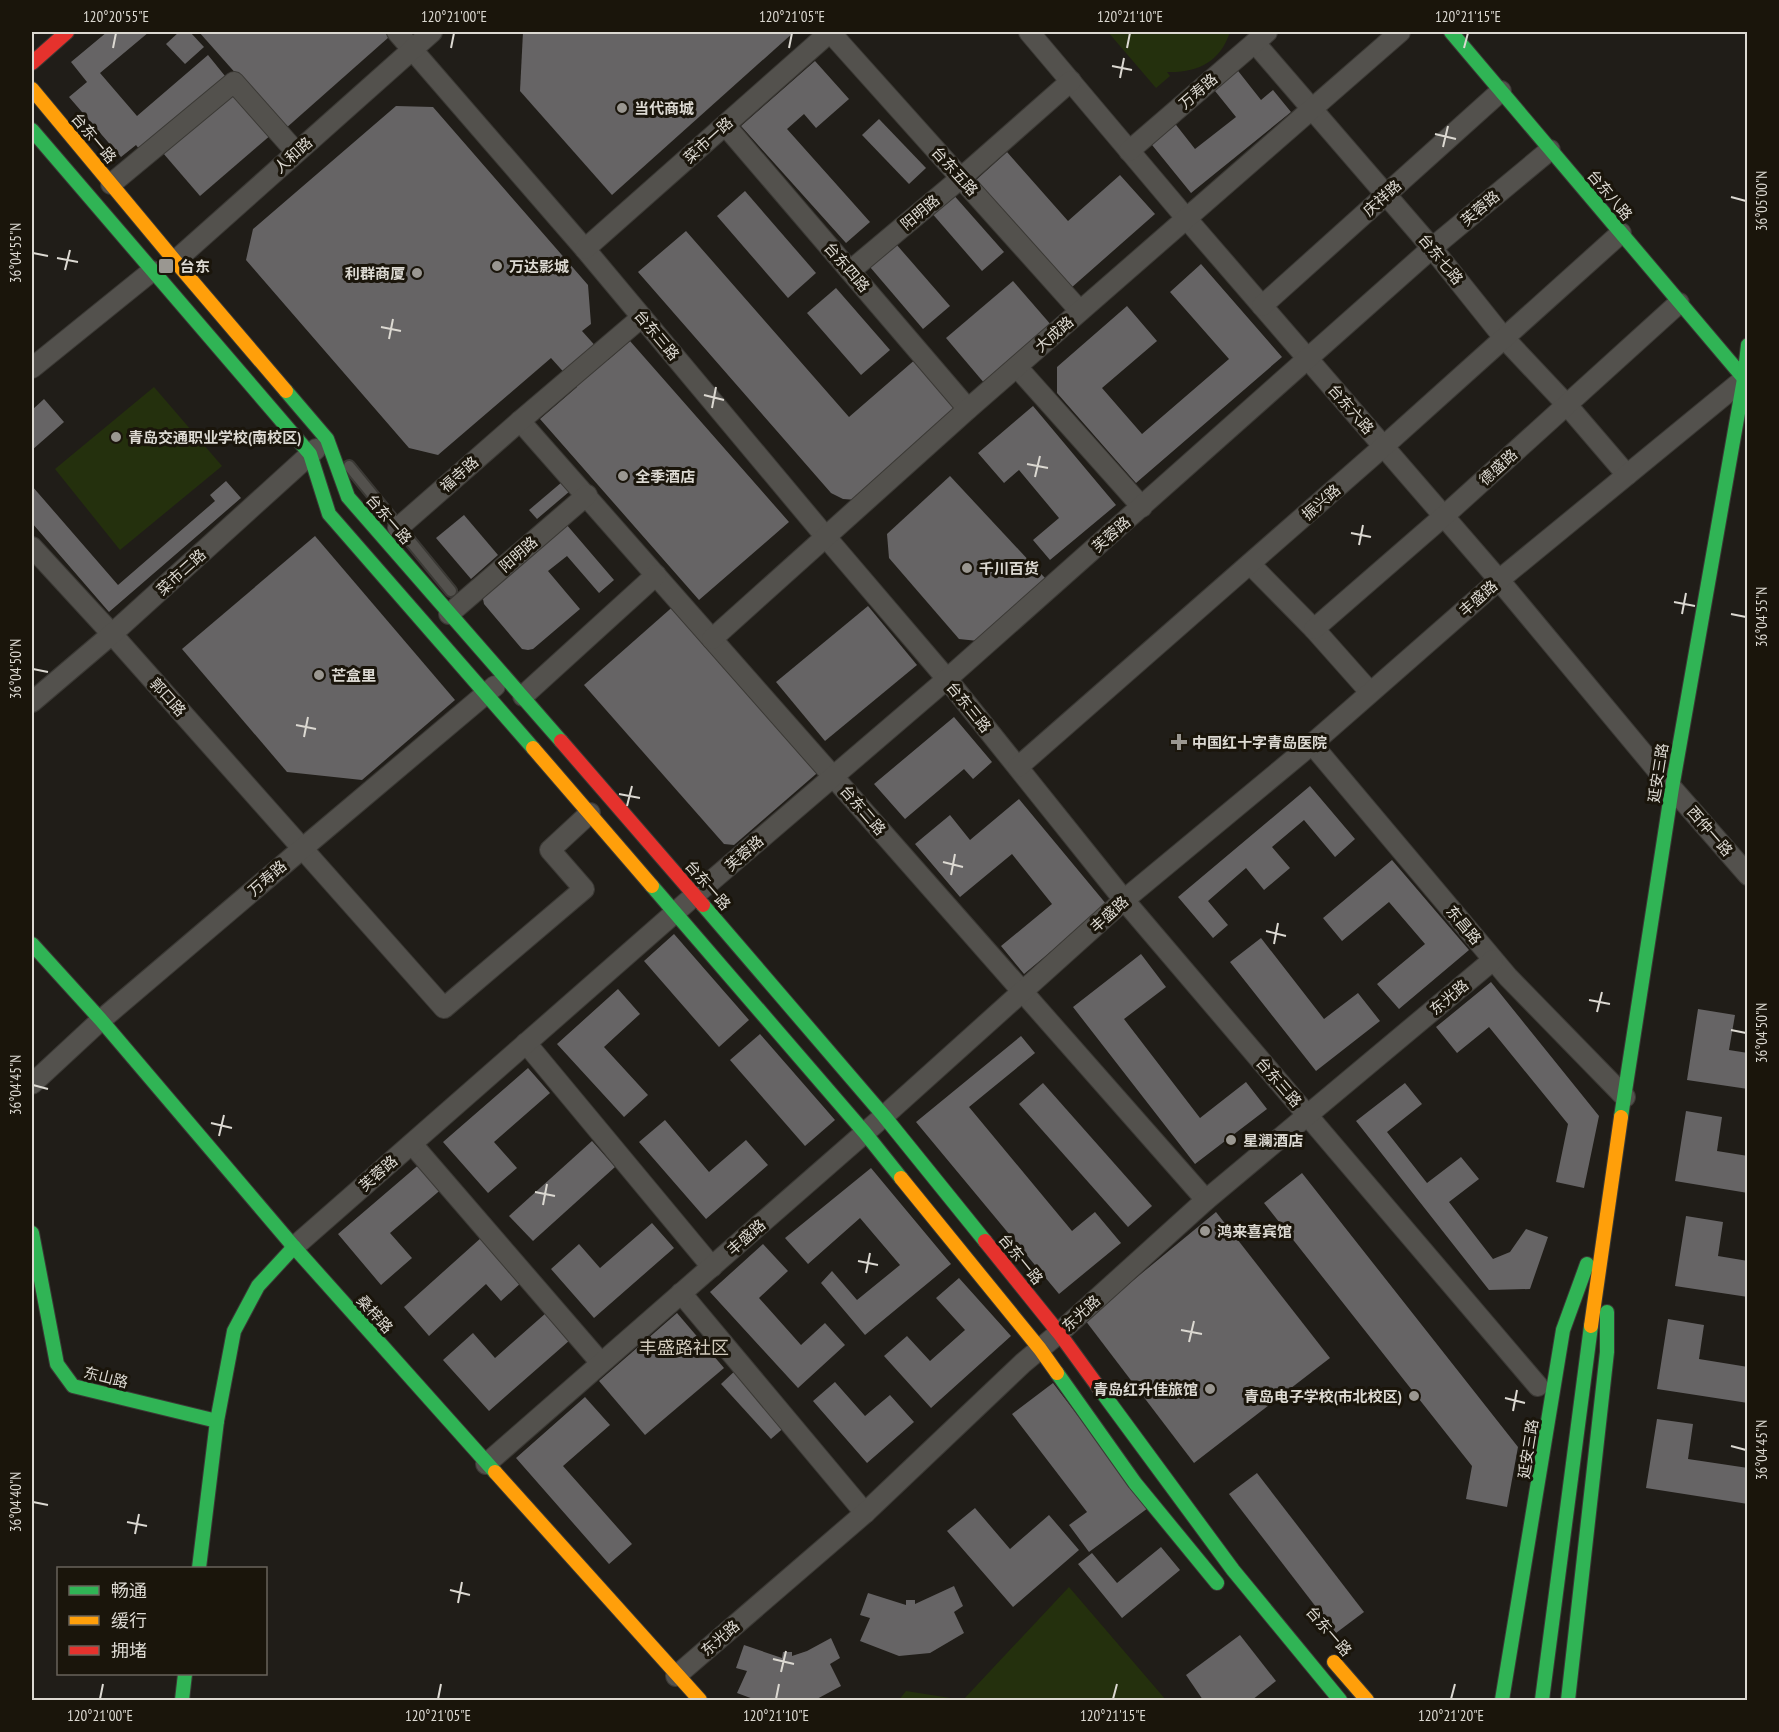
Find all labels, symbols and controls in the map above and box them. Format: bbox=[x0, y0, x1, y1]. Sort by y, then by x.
text: 120°20'55"E bbox=[83, 7, 149, 26]
text: 120°21'00"E bbox=[421, 7, 487, 26]
text: 120°21'05"E bbox=[759, 7, 825, 26]
text: 120°21'10"E bbox=[1097, 7, 1163, 26]
text: 120°21'15"E bbox=[1435, 7, 1501, 26]
street label: 万寿路 bbox=[1175, 69, 1221, 113]
place label: 当代商城 bbox=[634, 99, 694, 118]
marker: 当代商城 bbox=[615, 101, 629, 115]
street label: 台东一路 bbox=[67, 109, 121, 167]
street label: 菜市一路 bbox=[679, 113, 737, 167]
street label: 人和路 bbox=[270, 133, 316, 177]
street label: 台东五路 bbox=[928, 142, 982, 200]
street label: 台东八路 bbox=[1583, 166, 1637, 224]
text: 36°05'00"N bbox=[1752, 171, 1771, 231]
street label: 庆祥路 bbox=[1359, 176, 1405, 220]
street label: 芙蓉路 bbox=[1457, 186, 1503, 230]
street label: 阳明路 bbox=[897, 190, 943, 234]
text: 36°04'55"N bbox=[6, 223, 25, 283]
street label: 台东七路 bbox=[1415, 230, 1467, 288]
street label: 台东四路 bbox=[820, 238, 874, 296]
marker: 台东 bbox=[157, 257, 175, 275]
place label: 台东 bbox=[180, 257, 210, 276]
place label: 万达影城 bbox=[509, 257, 569, 276]
marker: 万达影城 bbox=[490, 259, 504, 273]
place label: 利群商厦 bbox=[345, 264, 405, 283]
marker: 利群商厦 bbox=[410, 266, 424, 280]
street label: 台东三路 bbox=[630, 306, 684, 364]
street label: 大成路 bbox=[1031, 312, 1077, 356]
street label: 台东六路 bbox=[1324, 380, 1378, 438]
place label: 青岛交通职业学校(南校区) bbox=[128, 428, 301, 447]
marker: 青岛交通职业学校(南校区) bbox=[109, 430, 123, 444]
street label: 德盛路 bbox=[1475, 445, 1521, 489]
street label: 福寺路 bbox=[436, 452, 482, 496]
place label: 全季酒店 bbox=[635, 467, 695, 486]
marker: 全季酒店 bbox=[616, 469, 630, 483]
street label: 振兴路 bbox=[1298, 480, 1344, 524]
street label: 台东一路 bbox=[362, 490, 416, 548]
street label: 芙蓉路 bbox=[1088, 512, 1134, 556]
street label: 阳明路 bbox=[495, 532, 541, 576]
street label: 菜市二路 bbox=[152, 545, 210, 599]
place label: 千川百货 bbox=[979, 559, 1039, 578]
marker: 千川百货 bbox=[960, 561, 974, 575]
street label: 丰盛路 bbox=[1455, 576, 1501, 620]
text: 36°04'55"N bbox=[1752, 587, 1771, 647]
text: 36°04'50"N bbox=[6, 639, 25, 699]
place label: 芒盒里 bbox=[331, 666, 376, 685]
marker: 芒盒里 bbox=[312, 668, 326, 682]
street label: 郭口路 bbox=[146, 674, 190, 720]
street label: 台东三路 bbox=[943, 678, 995, 736]
marker: 中国红十字青岛医院 bbox=[1170, 733, 1188, 751]
place label: 中国红十字青岛医院 bbox=[1192, 733, 1327, 752]
street label: 延安三路 bbox=[1644, 742, 1672, 804]
street label: 台东二路 bbox=[836, 781, 890, 839]
street label: 西仲一路 bbox=[1683, 802, 1737, 860]
street label: 芙蓉路 bbox=[721, 831, 767, 875]
street label: 万寿路 bbox=[244, 856, 290, 900]
street label: 台东一路 bbox=[681, 856, 735, 914]
street label: 丰盛路 bbox=[1086, 892, 1132, 936]
street label: 东昌路 bbox=[1442, 902, 1486, 948]
street label: 东光路 bbox=[1426, 975, 1472, 1019]
text: 36°04'50"N bbox=[1752, 1003, 1771, 1063]
street label: 台东三路 bbox=[1252, 1053, 1306, 1111]
text: 36°04'45"N bbox=[6, 1055, 25, 1115]
place label: 星澜酒店 bbox=[1243, 1131, 1303, 1150]
marker: 星澜酒店 bbox=[1224, 1133, 1238, 1147]
street label: 芙蓉路 bbox=[355, 1151, 401, 1195]
street label: 丰盛路 bbox=[723, 1215, 769, 1259]
place label: 鸿来喜宾馆 bbox=[1217, 1222, 1292, 1241]
marker: 鸿来喜宾馆 bbox=[1198, 1224, 1212, 1238]
street label: 台东一路 bbox=[995, 1230, 1047, 1288]
street label: 桑梓路 bbox=[353, 1291, 397, 1337]
street label: 东光路 bbox=[1058, 1291, 1104, 1335]
district label: 丰盛路社区 bbox=[639, 1336, 729, 1359]
street label: 东山路 bbox=[82, 1362, 130, 1392]
place label: 青岛红升佳旅馆 bbox=[1093, 1380, 1198, 1399]
marker: 青岛红升佳旅馆 bbox=[1203, 1382, 1217, 1396]
place label: 青岛电子学校(市北校区) bbox=[1244, 1387, 1402, 1406]
marker: 青岛电子学校(市北校区) bbox=[1407, 1389, 1421, 1403]
street label: 延安三路 bbox=[1514, 1418, 1542, 1480]
text: 36°04'45"N bbox=[1752, 1420, 1771, 1480]
text: 36°04'40"N bbox=[6, 1472, 25, 1532]
legend bbox=[57, 1567, 267, 1675]
text: 畅通 bbox=[111, 1579, 147, 1602]
street label: 台东一路 bbox=[1302, 1602, 1356, 1660]
text: 缓行 bbox=[111, 1609, 147, 1632]
street label: 东光路 bbox=[697, 1616, 743, 1660]
text: 拥堵 bbox=[111, 1639, 147, 1662]
text: 120°21'00"E bbox=[67, 1706, 133, 1725]
text: 120°21'05"E bbox=[405, 1706, 471, 1725]
text: 120°21'10"E bbox=[743, 1706, 809, 1725]
text: 120°21'15"E bbox=[1080, 1706, 1146, 1725]
text: 120°21'20"E bbox=[1418, 1706, 1484, 1725]

